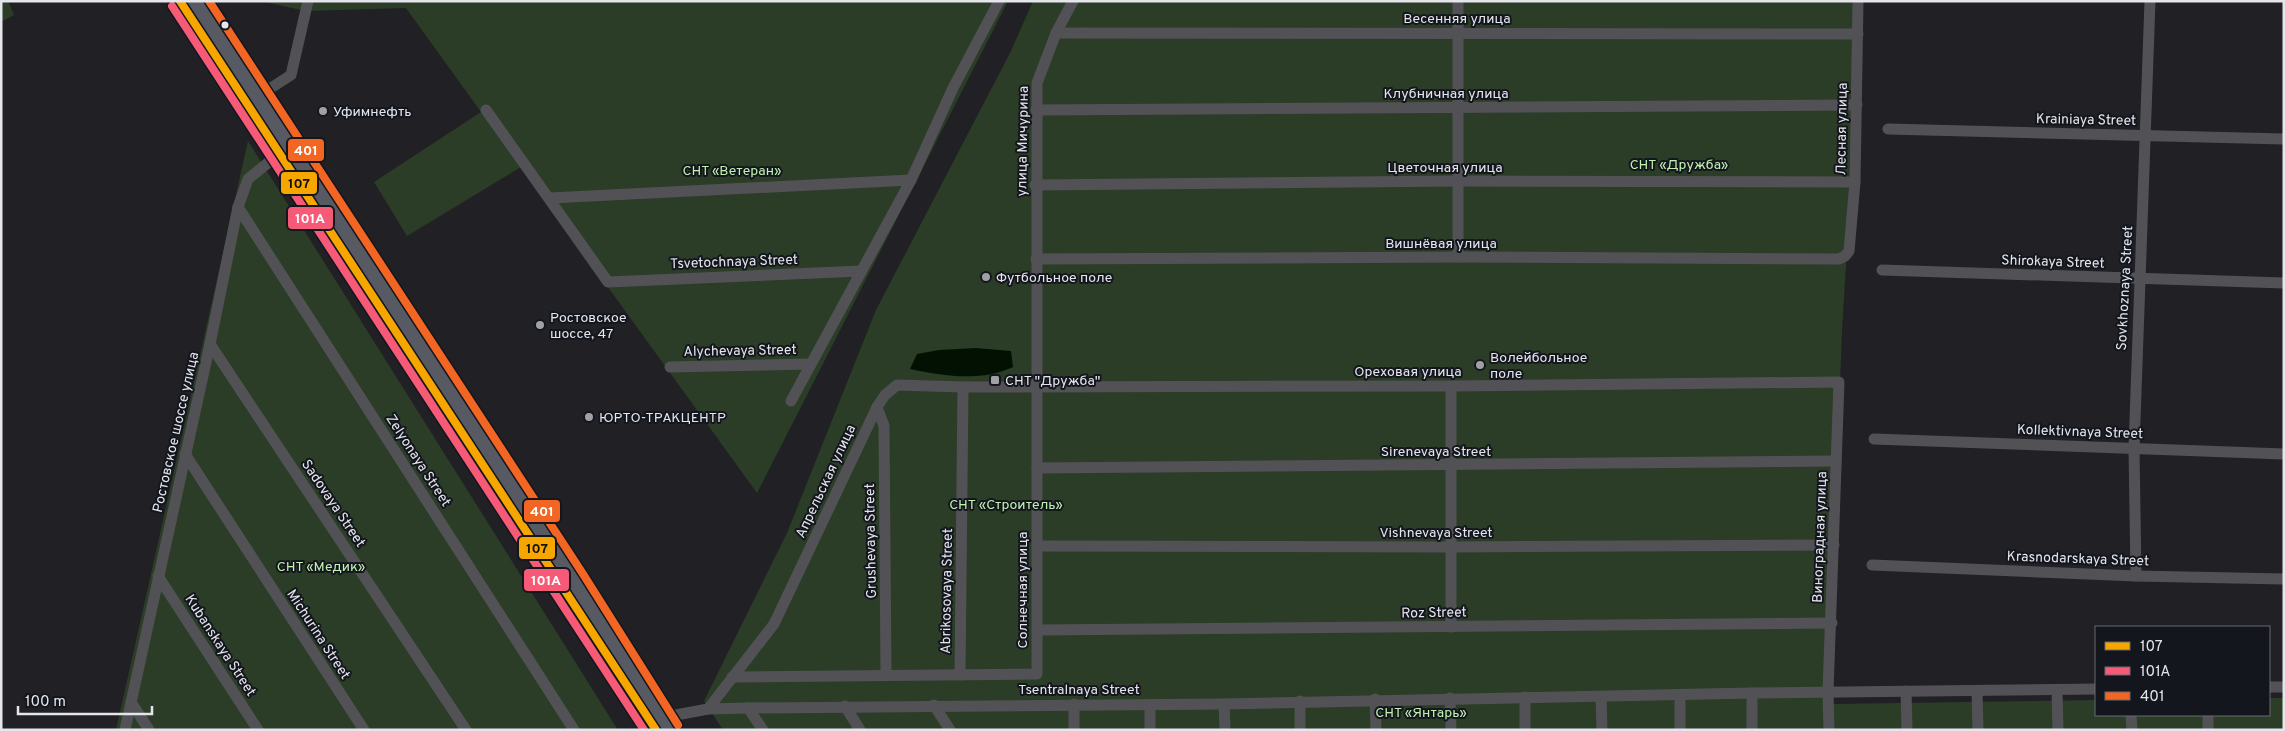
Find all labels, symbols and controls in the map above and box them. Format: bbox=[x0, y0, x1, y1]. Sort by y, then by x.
street label: Весенняя улица bbox=[1403, 11, 1511, 28]
unlabelled marker bbox=[220, 20, 230, 30]
street label: Лесная улица bbox=[1833, 82, 1852, 176]
street label: улица Мичурина bbox=[1014, 86, 1033, 197]
street label: Клубничная улица bbox=[1383, 86, 1509, 103]
place label: Уфимнефть bbox=[333, 104, 412, 121]
marker: Уфимнефть bbox=[317, 105, 329, 117]
street label: Krainiaya Street bbox=[2036, 111, 2136, 130]
line badge: 401 bbox=[287, 138, 325, 162]
text: 401 bbox=[294, 143, 318, 160]
park label: СНТ «Дружба» bbox=[1630, 157, 1728, 174]
street label: Цветочная улица bbox=[1387, 160, 1503, 177]
park label: СНТ «Ветеран» bbox=[682, 163, 782, 180]
line badge: 107 bbox=[280, 171, 318, 195]
text: 107 bbox=[288, 176, 310, 193]
line badge: 101А bbox=[287, 206, 334, 230]
text: 101А bbox=[295, 211, 325, 228]
street label: Sovkhoznaya Street bbox=[2114, 225, 2137, 351]
street label: Вишнёвая улица bbox=[1385, 236, 1497, 253]
street label: Tsvetochnaya Street bbox=[670, 252, 798, 273]
street label: Shirokaya Street bbox=[2001, 252, 2105, 273]
place label: Футбольное поле bbox=[996, 270, 1112, 287]
marker: Футбольное поле bbox=[980, 271, 992, 283]
place label: Ростовское шоссе, 47 bbox=[550, 310, 627, 343]
marker: Ростовское шоссе, 47 bbox=[534, 319, 546, 331]
street label: Alychevaya Street bbox=[683, 342, 797, 361]
street label: Ростовское шоссе улица bbox=[150, 350, 203, 514]
place label: Волейбольное поле bbox=[1490, 350, 1587, 383]
marker: Волейбольное поле bbox=[1474, 359, 1486, 371]
street label: Ореховая улица bbox=[1354, 364, 1462, 381]
place label: СНТ "Дружба" bbox=[1005, 373, 1100, 390]
marker: СНТ "Дружба" bbox=[989, 374, 1001, 386]
place label: ЮРТО-ТРАКЦЕНТР bbox=[599, 410, 726, 427]
street label: Zelyonaya Street bbox=[382, 411, 454, 510]
marker: ЮРТО-ТРАКЦЕНТР bbox=[583, 411, 595, 423]
street label: Апрельская улица bbox=[793, 422, 860, 541]
street label: Kollektivnaya Street bbox=[2017, 422, 2143, 443]
street label: Sirenevaya Street bbox=[1381, 444, 1491, 461]
street label: Sadovaya Street bbox=[297, 457, 368, 551]
street label: Виноградная улица bbox=[1810, 471, 1831, 603]
street label: Grushevaya Street bbox=[862, 483, 881, 599]
park label: СНТ «Строитель» bbox=[949, 497, 1063, 514]
line badge: 401 bbox=[523, 499, 561, 523]
text: 401 bbox=[530, 504, 554, 521]
street label: Vishnevaya Street bbox=[1379, 525, 1493, 542]
street label: Abrikosovaya Street bbox=[938, 528, 957, 654]
street label: Солнечная улица bbox=[1015, 532, 1032, 648]
line badge: 107 bbox=[518, 536, 556, 560]
text: 107 bbox=[526, 541, 548, 558]
street label: Krasnodarskaya Street bbox=[2006, 549, 2149, 570]
park label: СНТ «Медик» bbox=[277, 559, 365, 576]
line badge: 101А bbox=[523, 568, 570, 592]
text: 101А bbox=[531, 573, 561, 590]
street label: Michurina Street bbox=[282, 587, 353, 683]
street label: Kubanskaya Street bbox=[181, 592, 259, 700]
street label: Roz Street bbox=[1401, 604, 1467, 623]
legend bbox=[2095, 626, 2270, 716]
text: 107 bbox=[2140, 638, 2163, 657]
text: 101А bbox=[2140, 663, 2171, 682]
street label: Tsentralnaya Street bbox=[1018, 682, 1140, 699]
scale bar bbox=[18, 684, 151, 716]
text: 401 bbox=[2140, 688, 2165, 707]
text: 100 m bbox=[25, 693, 66, 712]
park label: СНТ «Янтарь» bbox=[1375, 705, 1467, 722]

